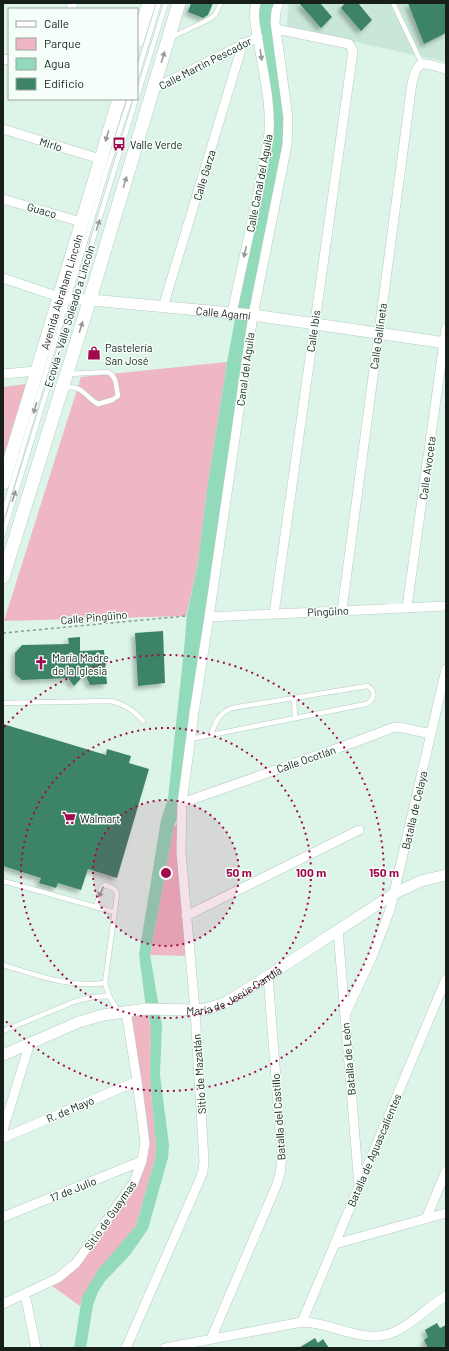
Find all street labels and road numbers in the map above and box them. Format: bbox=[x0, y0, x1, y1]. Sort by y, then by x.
street label: Calle Martín Pescador bbox=[157, 34, 253, 92]
street label: Calle Canal del Águila bbox=[243, 133, 275, 233]
street label: Mirlo bbox=[38, 134, 64, 154]
street label: Calle Garza bbox=[190, 148, 218, 202]
street label: Guaco bbox=[26, 200, 58, 220]
street label: Avenida Abraham Lincoln bbox=[37, 232, 84, 351]
street label: Ecovía - Valle Soleado a Lincoln bbox=[41, 243, 97, 389]
street label: Calle Gallineta bbox=[367, 302, 389, 370]
street label: Calle Agamí bbox=[195, 303, 252, 321]
street label: Calle Ibis bbox=[304, 309, 322, 353]
street label: Canal del Aguila bbox=[233, 331, 257, 407]
street label: Calle Avoceta bbox=[416, 435, 438, 501]
street label: Pingüino bbox=[307, 603, 349, 619]
street label: Calle Pingüino bbox=[60, 608, 128, 626]
street label: Calle Ocotlán bbox=[275, 743, 337, 775]
street label: Batalla de Celaya bbox=[399, 769, 429, 851]
street label: María de Jesús Candía bbox=[186, 963, 284, 1017]
street label: Batalla de León bbox=[338, 1022, 358, 1096]
street label: Sitio de Mazatlán bbox=[190, 1033, 208, 1115]
street label: Batalla del Castillo bbox=[268, 1073, 288, 1161]
street label: Batalla de Aguascalientes bbox=[344, 1092, 404, 1208]
street label: R. de Mayo bbox=[44, 1093, 96, 1125]
street label: 17 de Julio bbox=[48, 1174, 98, 1204]
street label: Sitio de Guaymas bbox=[81, 1178, 139, 1252]

